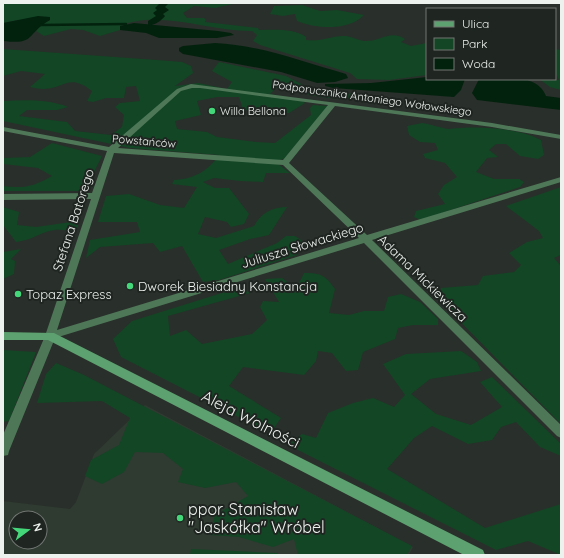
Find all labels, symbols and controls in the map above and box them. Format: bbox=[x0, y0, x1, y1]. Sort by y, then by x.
legend bbox=[426, 8, 556, 80]
text: Ulica bbox=[462, 16, 489, 31]
text: Park bbox=[462, 36, 487, 51]
text: Woda bbox=[462, 56, 495, 71]
street label: Podporucznika Antoniego Wołowskiego bbox=[271, 77, 473, 119]
place label: Willa Bellona bbox=[220, 104, 286, 118]
marker: Willa Bellona bbox=[207, 106, 217, 116]
street label: Powstańców bbox=[112, 131, 176, 151]
street label: Stefana Batorego bbox=[49, 167, 97, 273]
street label: Juliusza Słowackiego bbox=[239, 219, 365, 271]
street label: Adama Mickiewicza bbox=[375, 231, 471, 325]
place label: Dworek Biesiadny Konstancja bbox=[138, 278, 317, 294]
marker: Dworek Biesiadny Konstancja bbox=[125, 281, 135, 291]
place label: Topaz Express bbox=[26, 286, 112, 302]
marker: Topaz Express bbox=[13, 289, 23, 299]
street label: Aleja Wolności bbox=[198, 386, 304, 452]
place label: ppor. Stanisław "Jaskółka" Wróbel bbox=[188, 499, 325, 537]
north arrow bbox=[8, 510, 48, 550]
marker: ppor. Stanisław "Jaskółka" Wróbel bbox=[175, 513, 185, 523]
text: N bbox=[30, 521, 45, 533]

